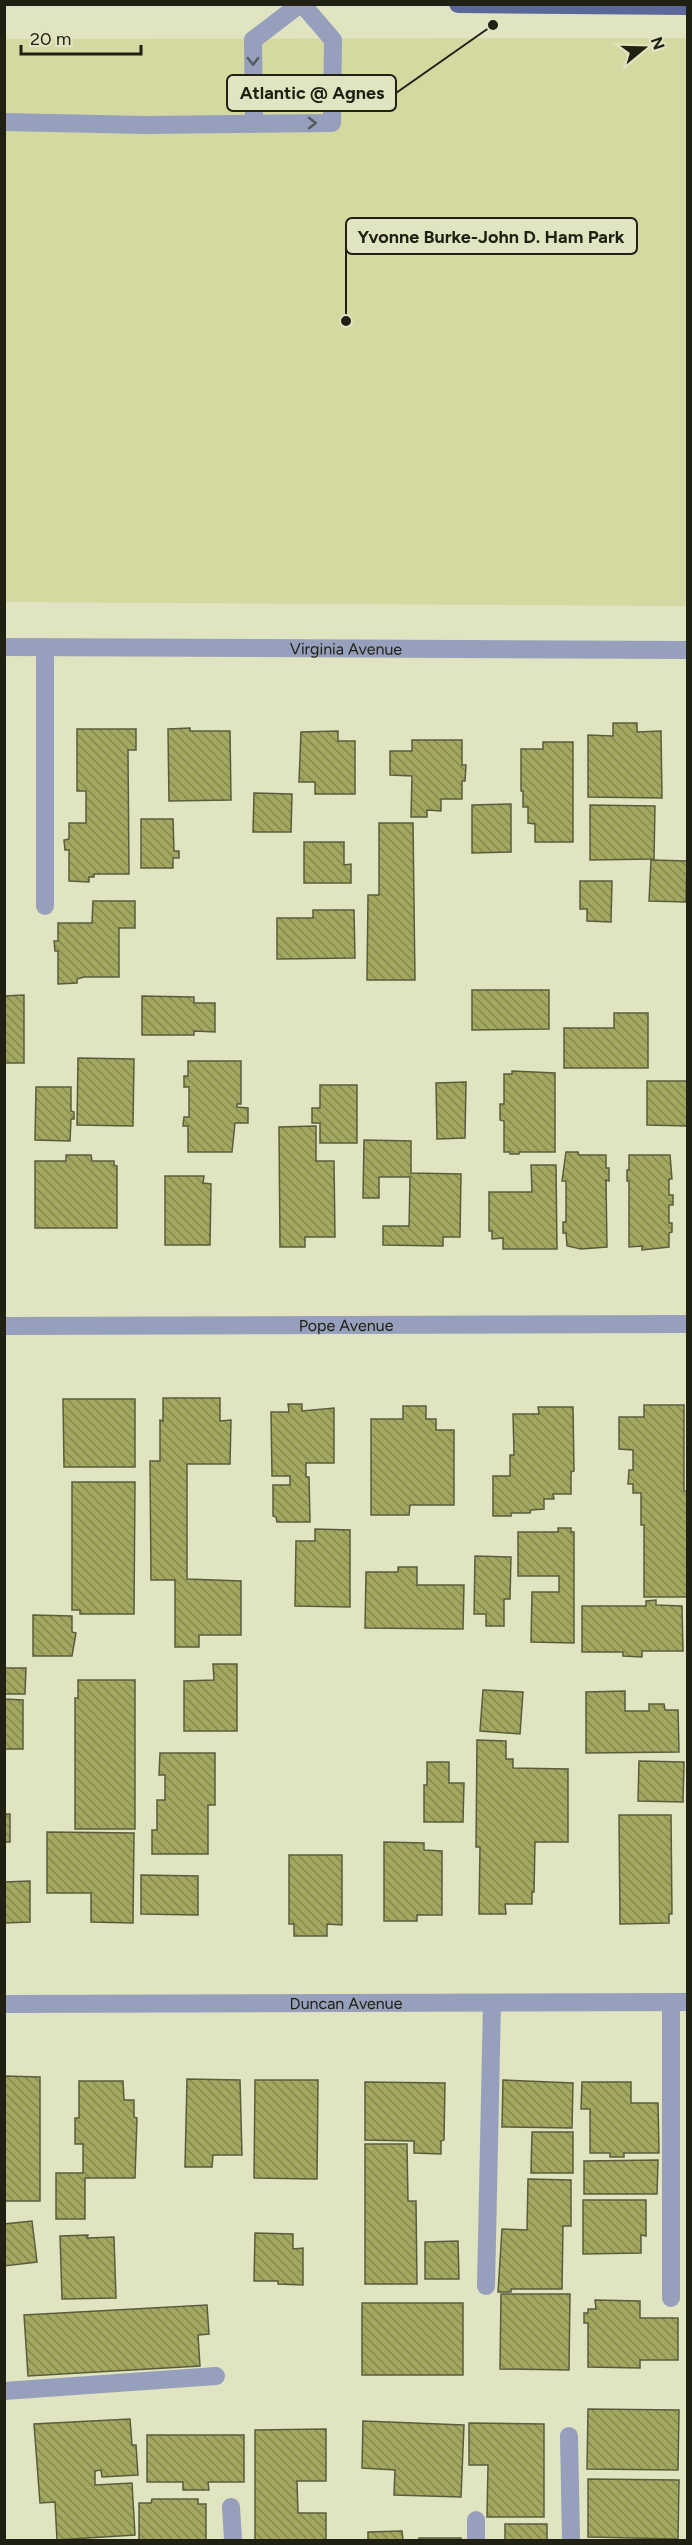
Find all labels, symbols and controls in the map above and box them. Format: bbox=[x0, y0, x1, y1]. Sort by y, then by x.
scale bar bbox=[21, 18, 141, 56]
north arrow bbox=[614, 18, 674, 78]
text: 20 m bbox=[30, 28, 71, 50]
text: N bbox=[647, 34, 669, 52]
one-way arrow bbox=[247, 56, 259, 65]
callout: Atlantic @ Agnes bbox=[227, 75, 396, 111]
text: Atlantic @ Agnes bbox=[240, 82, 385, 104]
one-way arrow bbox=[308, 117, 317, 129]
callout: Yvonne Burke-John D. Ham Park bbox=[346, 218, 637, 254]
text: Yvonne Burke-John D. Ham Park bbox=[358, 226, 625, 248]
street label: Virginia Avenue bbox=[290, 639, 402, 658]
street label: Pope Avenue bbox=[299, 1315, 394, 1335]
street label: Duncan Avenue bbox=[290, 1993, 403, 2013]

